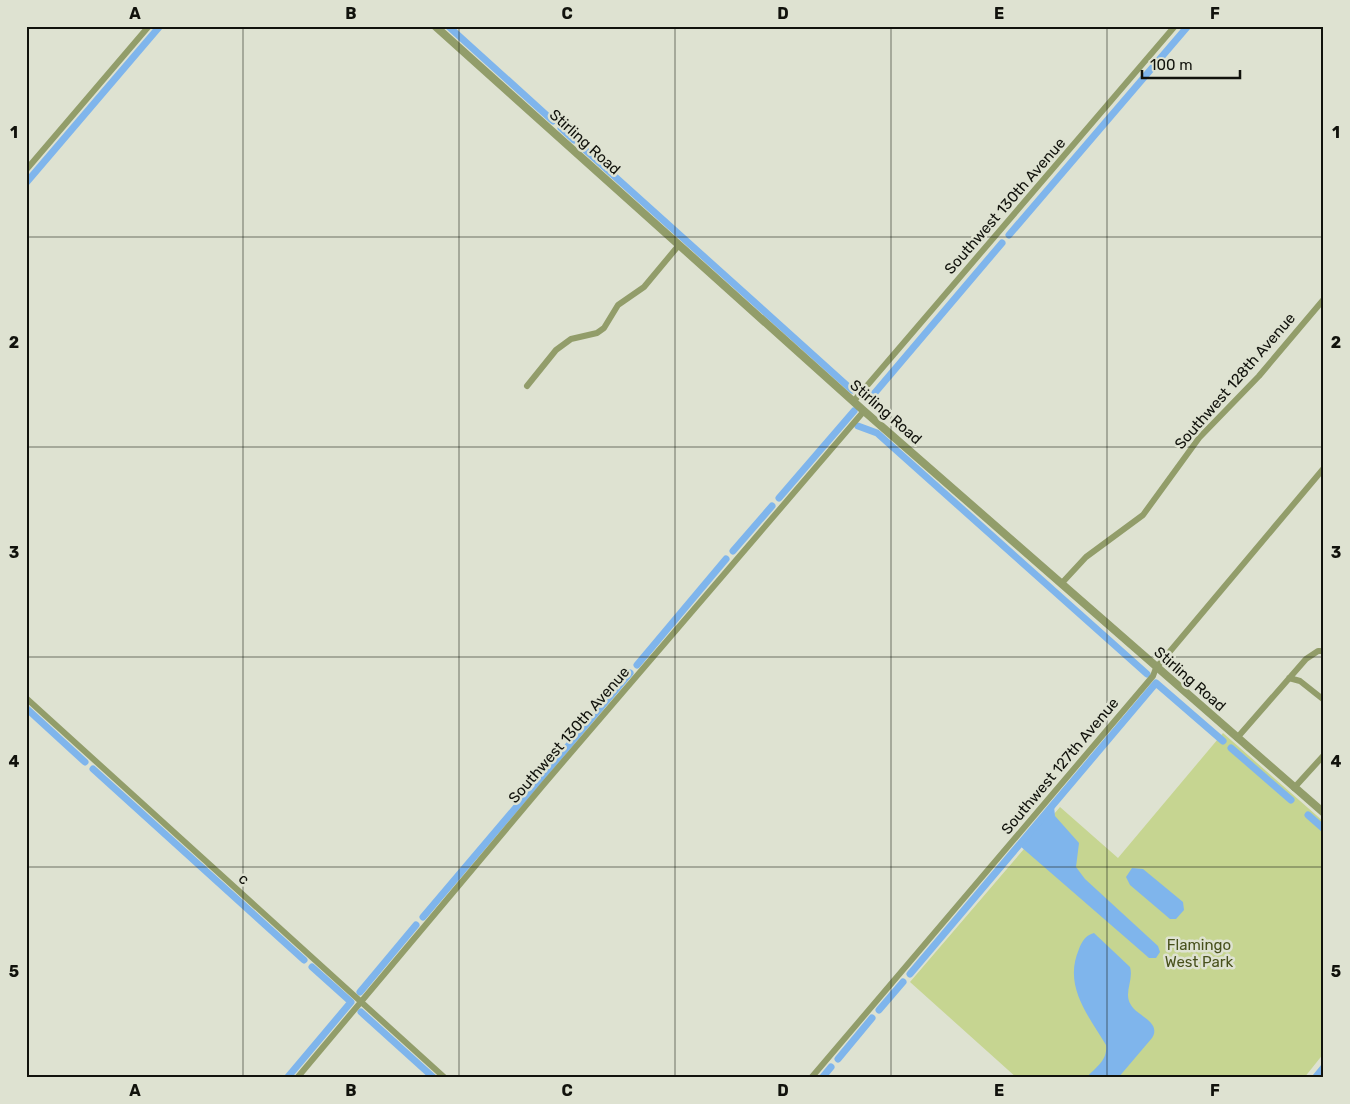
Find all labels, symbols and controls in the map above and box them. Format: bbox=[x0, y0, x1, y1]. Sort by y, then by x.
text: A bbox=[129, 4, 141, 23]
text: B bbox=[345, 4, 357, 23]
text: C bbox=[561, 4, 573, 23]
text: D bbox=[777, 4, 789, 23]
text: E bbox=[994, 4, 1004, 23]
text: F bbox=[1210, 4, 1220, 23]
scale bar bbox=[1142, 48, 1240, 80]
text: 100 m bbox=[1150, 56, 1192, 74]
street label: Stirling Road bbox=[546, 106, 624, 178]
text: 1 bbox=[10, 123, 18, 142]
text: 1 bbox=[1332, 123, 1340, 142]
street label: Southwest 130th Avenue bbox=[941, 134, 1069, 278]
street label: Southwest 128th Avenue bbox=[1171, 309, 1299, 453]
text: 2 bbox=[9, 333, 19, 352]
text: 2 bbox=[1331, 333, 1341, 352]
street label: Stirling Road bbox=[846, 376, 926, 448]
text: 3 bbox=[9, 543, 19, 562]
text: 3 bbox=[1331, 543, 1341, 562]
street label: Stirling Road bbox=[1150, 643, 1230, 715]
street label: Southwest 130th Avenue bbox=[505, 663, 633, 807]
street label: Southwest 127th Avenue bbox=[997, 694, 1123, 838]
text: 4 bbox=[9, 752, 20, 771]
text: 4 bbox=[1331, 752, 1342, 771]
street label: c bbox=[235, 870, 253, 888]
park label: Flamingo West Park bbox=[1165, 936, 1233, 971]
text: 5 bbox=[9, 962, 19, 981]
text: 5 bbox=[1331, 962, 1341, 981]
text: A bbox=[129, 1081, 141, 1100]
text: B bbox=[345, 1081, 357, 1100]
text: C bbox=[561, 1081, 573, 1100]
text: D bbox=[777, 1081, 789, 1100]
text: E bbox=[994, 1081, 1004, 1100]
text: F bbox=[1210, 1081, 1220, 1100]

